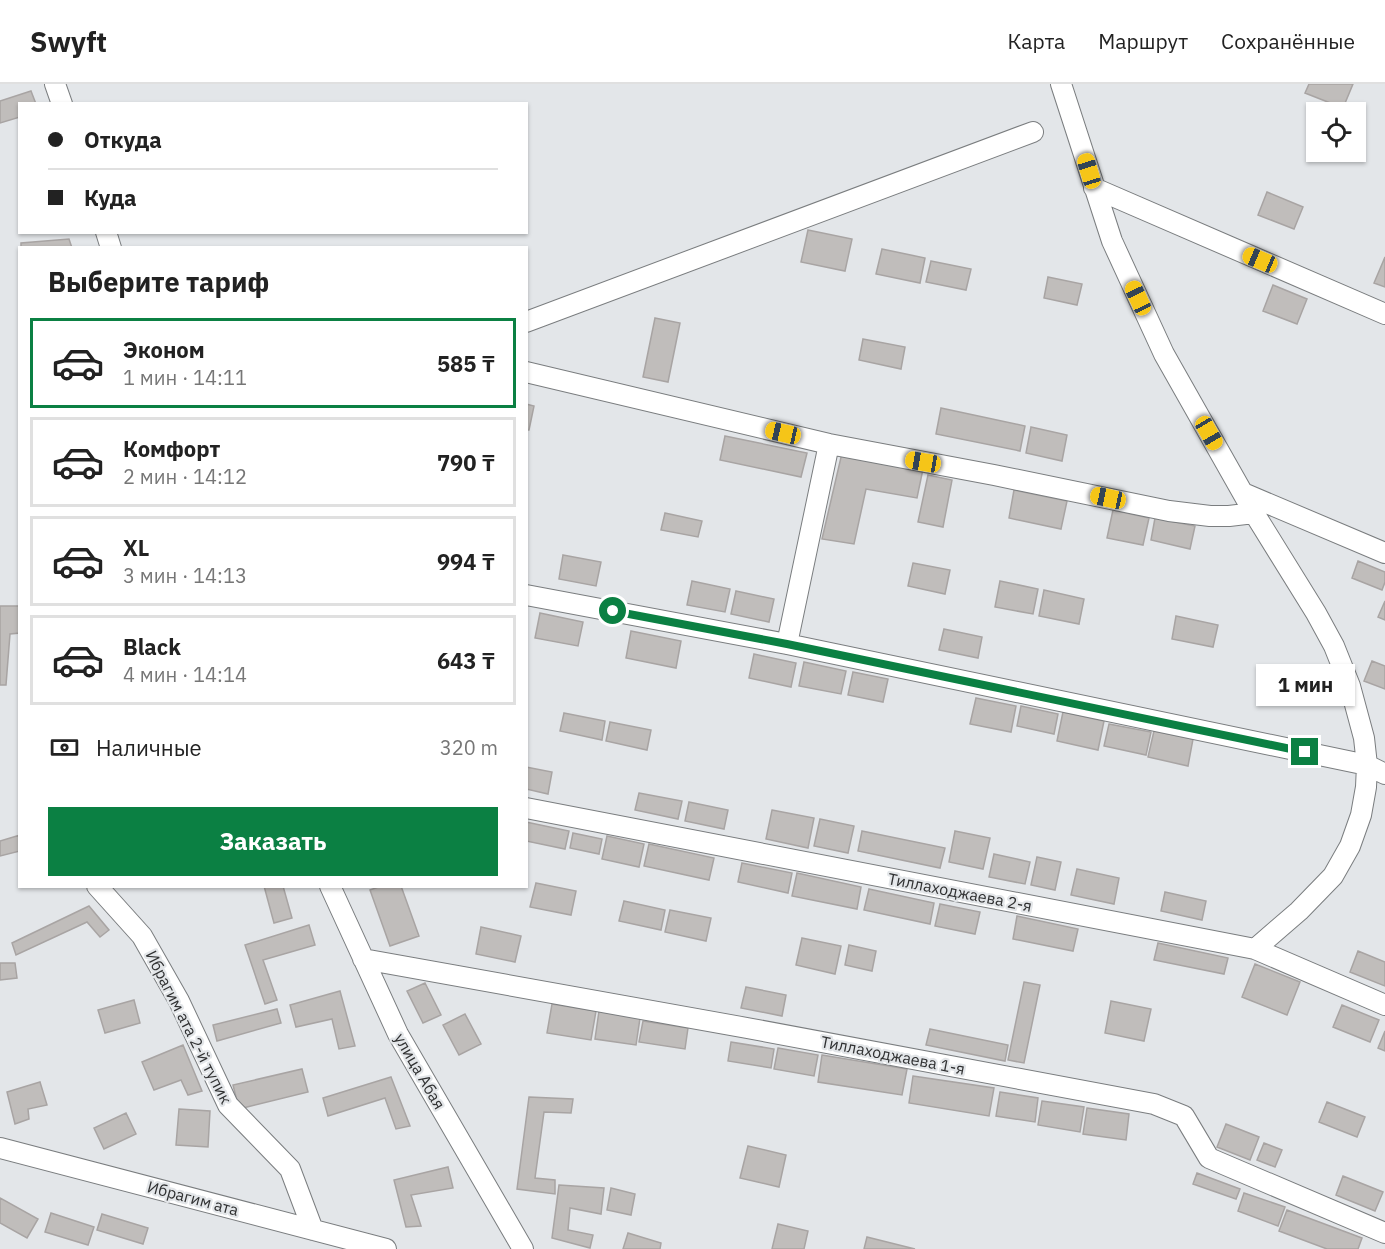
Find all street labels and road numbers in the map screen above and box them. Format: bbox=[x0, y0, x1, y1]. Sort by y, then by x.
street label: Тиллаходжаева 2-я bbox=[886, 868, 1034, 916]
street label: Ибрагим ата 2-й тупик bbox=[142, 947, 236, 1107]
street label: улица Абая bbox=[390, 1029, 450, 1113]
street label: Тиллаходжаева 1-я bbox=[819, 1031, 967, 1079]
street label: Ибрагим ата bbox=[145, 1176, 241, 1220]

